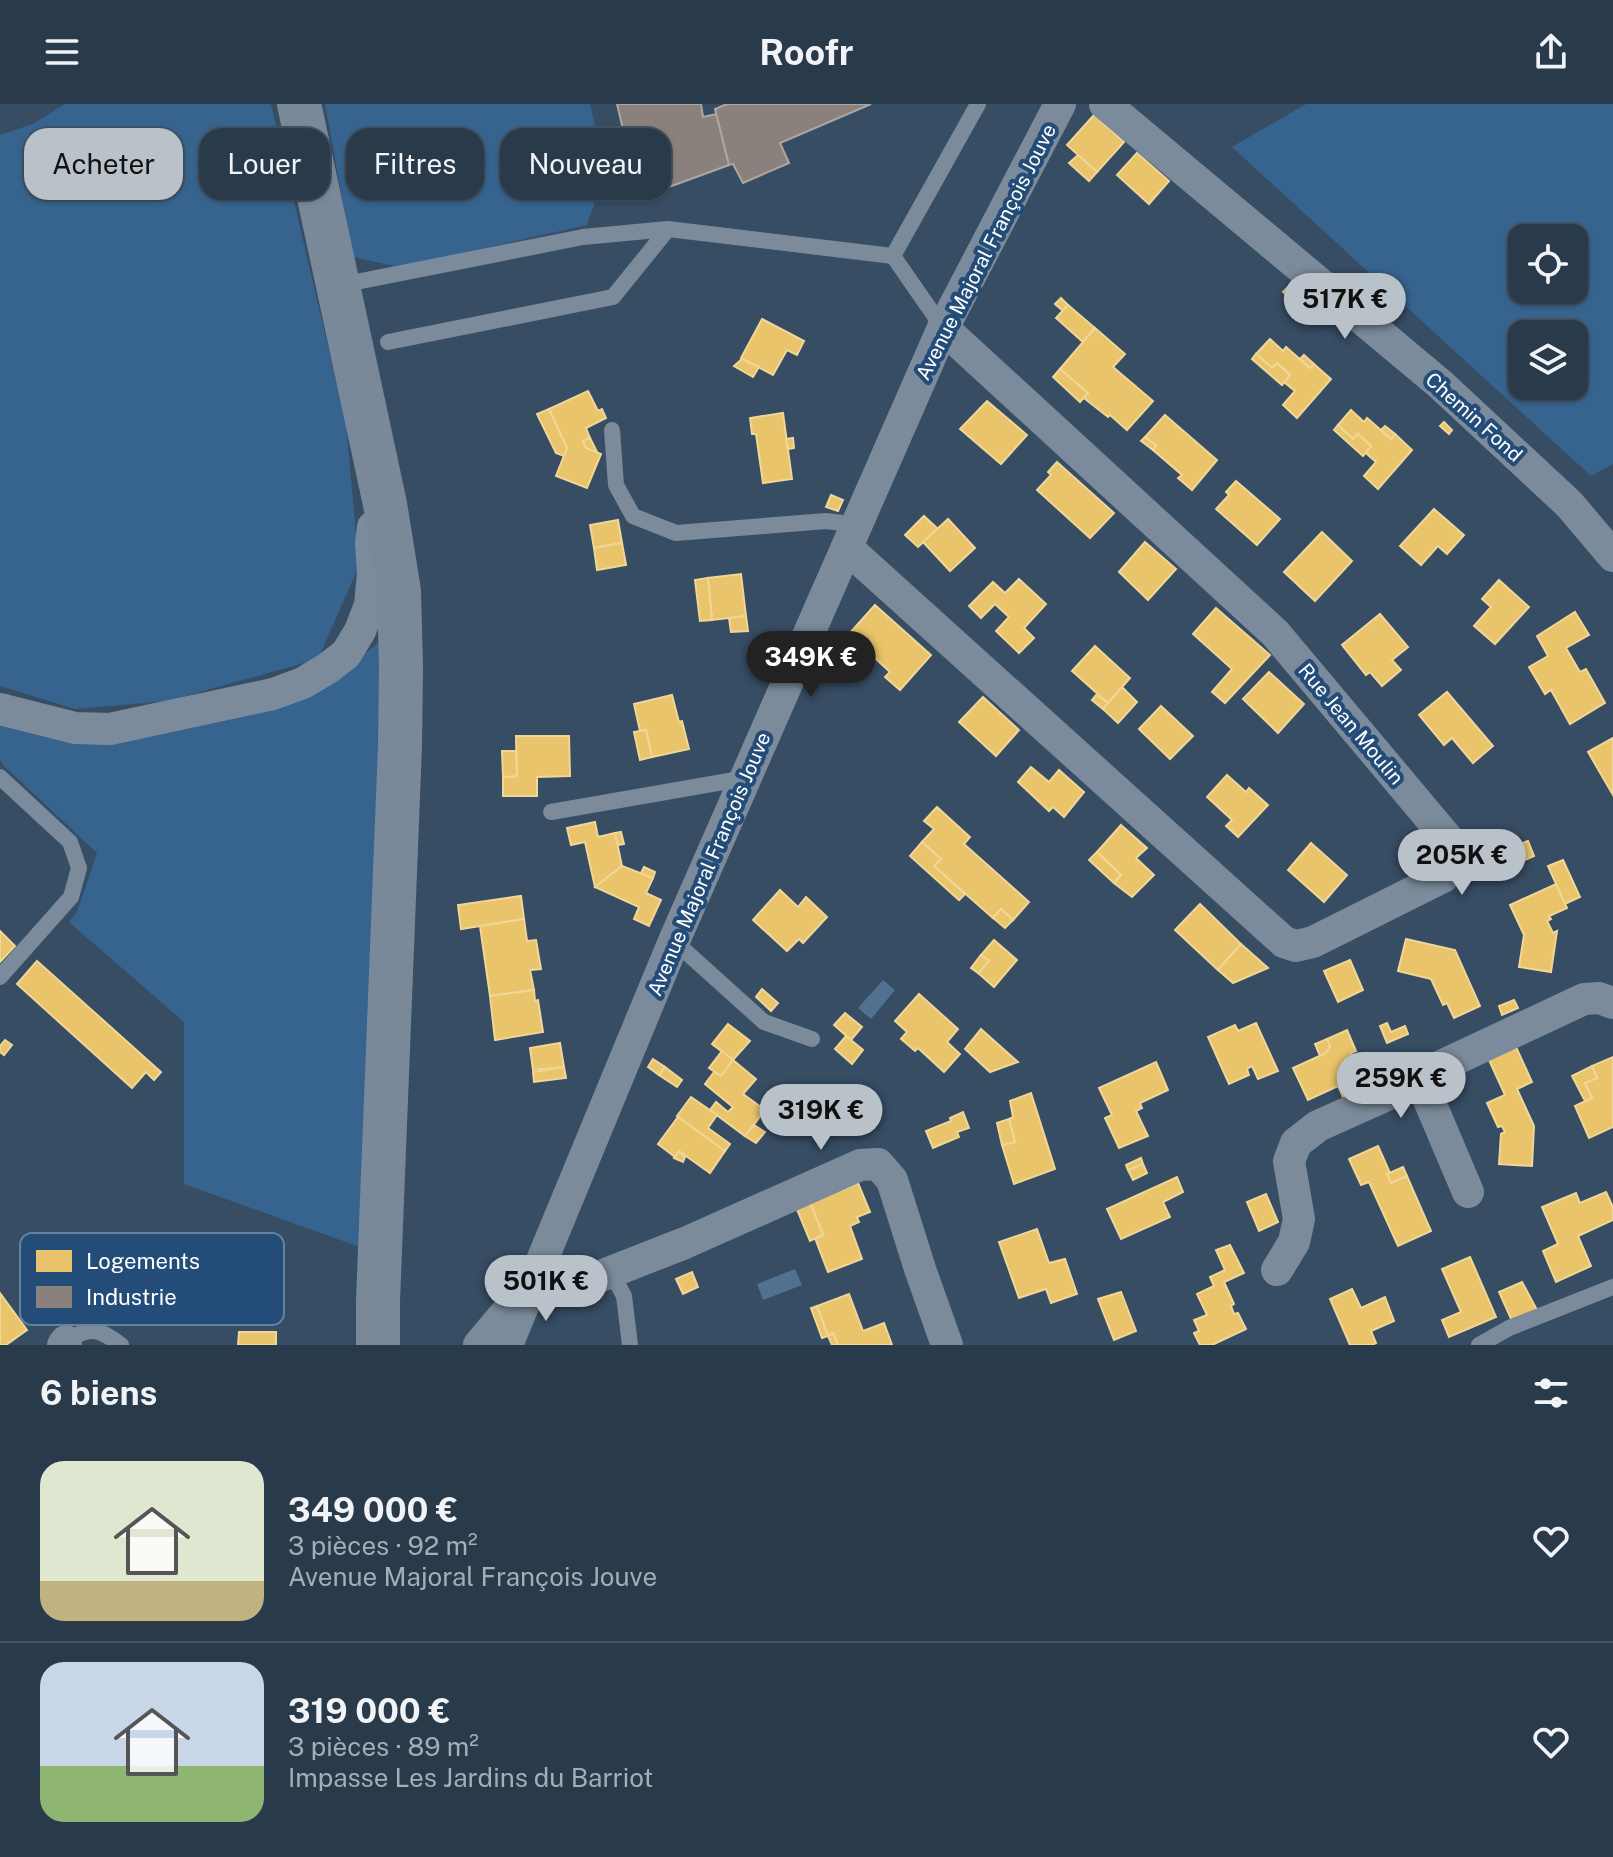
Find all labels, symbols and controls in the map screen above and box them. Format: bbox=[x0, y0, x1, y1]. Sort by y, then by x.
icon: menu bbox=[40, 30, 84, 74]
icon: share bbox=[1529, 30, 1573, 74]
text: Roofr bbox=[759, 31, 854, 73]
street label: Avenue Majoral François Jouve bbox=[911, 120, 1061, 384]
chip: Acheter bbox=[24, 128, 183, 200]
chip: Louer bbox=[199, 128, 330, 200]
chip: Filtres bbox=[346, 128, 484, 200]
chip: Nouveau bbox=[500, 128, 671, 200]
map controls bbox=[1508, 224, 1588, 400]
button: locate bbox=[1508, 224, 1588, 304]
pin: 517K € bbox=[1280, 273, 1410, 341]
text: 517K € bbox=[1302, 283, 1388, 314]
button: layers bbox=[1508, 320, 1588, 400]
street label: Chemin Fond bbox=[1421, 367, 1527, 467]
pin: 349K € bbox=[746, 631, 876, 699]
text: 349K € bbox=[765, 641, 857, 672]
street label: Rue Jean Moulin bbox=[1293, 659, 1409, 789]
street label: Avenue Majoral François Jouve bbox=[642, 729, 776, 999]
pin: 205K € bbox=[1397, 829, 1527, 897]
text: 205K € bbox=[1416, 839, 1508, 870]
pin: 259K € bbox=[1336, 1052, 1466, 1120]
text: 259K € bbox=[1355, 1062, 1447, 1093]
pin: 319K € bbox=[756, 1084, 886, 1152]
text: 319K € bbox=[778, 1094, 865, 1125]
legend bbox=[20, 1233, 284, 1325]
text: Logements bbox=[86, 1248, 200, 1274]
pin: 501K € bbox=[481, 1255, 611, 1323]
text: 501K € bbox=[503, 1265, 589, 1296]
text: Industrie bbox=[86, 1284, 177, 1310]
icon: filters bbox=[1529, 1371, 1573, 1415]
text: 6 biens bbox=[40, 1373, 157, 1413]
text: 349 000 € bbox=[288, 1490, 458, 1530]
icon: home bbox=[104, 1493, 200, 1589]
icon: heart bbox=[1529, 1519, 1573, 1563]
text: 3 pièces · 92 m² bbox=[288, 1530, 478, 1561]
text: Avenue Majoral François Jouve bbox=[288, 1561, 657, 1592]
text: 319 000 € bbox=[288, 1691, 451, 1731]
icon: home bbox=[104, 1694, 200, 1790]
icon: heart bbox=[1529, 1720, 1573, 1764]
text: 3 pièces · 89 m² bbox=[288, 1731, 479, 1762]
text: Impasse Les Jardins du Barriot bbox=[288, 1762, 653, 1793]

